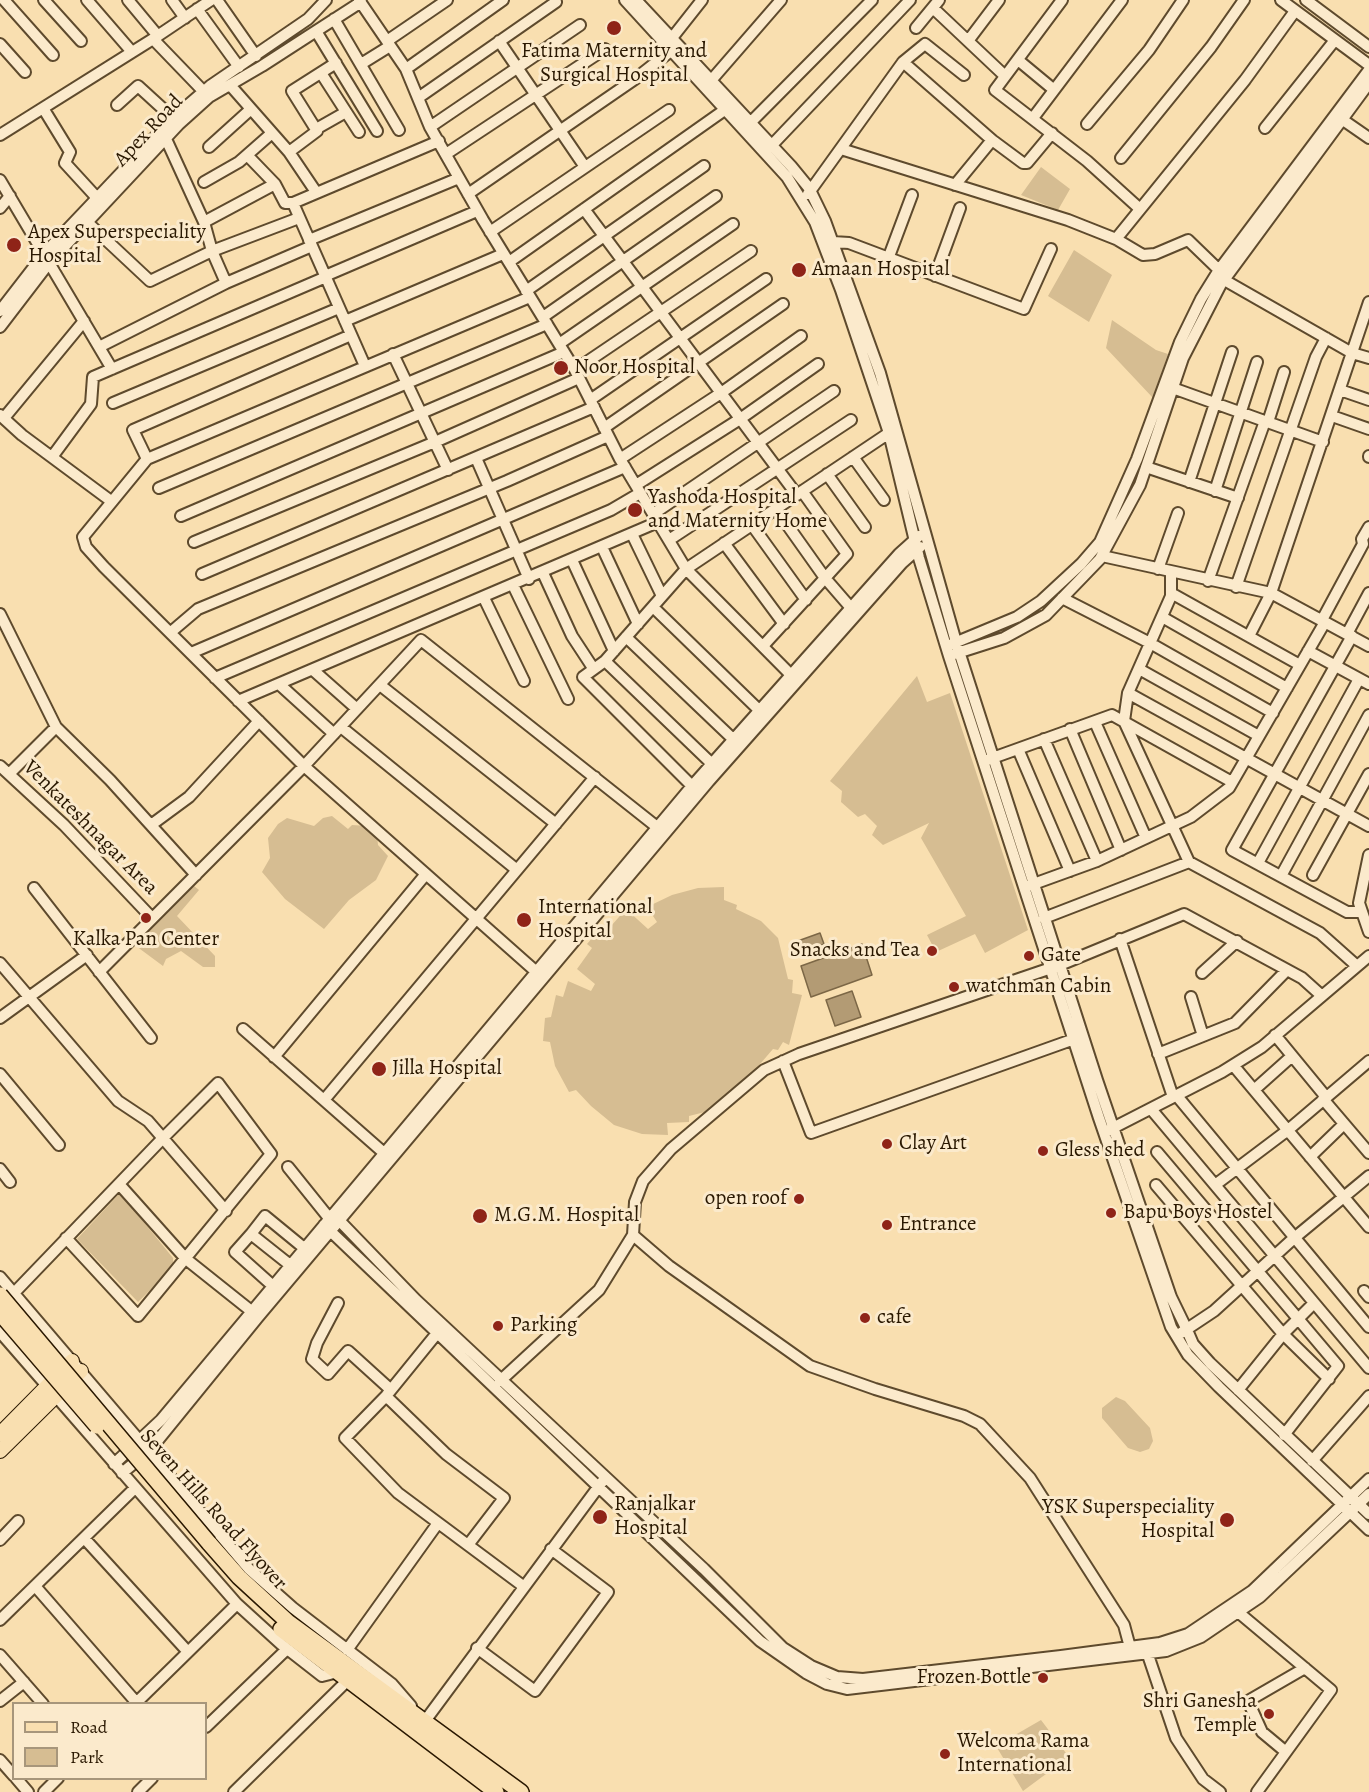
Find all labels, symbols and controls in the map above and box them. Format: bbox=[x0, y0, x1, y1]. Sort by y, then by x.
marker: Fatima Maternity and Surgical Hospital bbox=[605, 19, 623, 37]
place label: Fatima Maternity and Surgical Hospital bbox=[521, 39, 707, 89]
street label: Apex Road bbox=[109, 90, 189, 172]
place label: Apex Superspeciality Hospital bbox=[28, 220, 206, 270]
marker: Apex Superspeciality Hospital bbox=[5, 236, 23, 254]
place label: Amaan Hospital bbox=[812, 257, 950, 283]
marker: Amaan Hospital bbox=[790, 261, 808, 279]
place label: Noor Hospital bbox=[574, 355, 695, 381]
marker: Noor Hospital bbox=[552, 359, 570, 377]
place label: Yashoda Hospital and Maternity Home bbox=[648, 485, 827, 535]
marker: Yashoda Hospital and Maternity Home bbox=[626, 501, 644, 519]
street label: Venkateshnagar Area bbox=[17, 755, 163, 901]
place label: International Hospital bbox=[538, 895, 652, 945]
marker: Kalka Pan Center bbox=[139, 911, 153, 925]
marker: International Hospital bbox=[515, 911, 533, 929]
place label: Kalka Pan Center bbox=[73, 927, 219, 953]
place label: Snacks and Tea bbox=[790, 938, 920, 964]
place label: Gate bbox=[1041, 943, 1081, 969]
marker: Snacks and Tea bbox=[925, 944, 939, 958]
marker: Gate bbox=[1022, 949, 1036, 963]
place label: watchman Cabin bbox=[966, 974, 1111, 1000]
marker: watchman Cabin bbox=[947, 980, 961, 994]
place label: Jilla Hospital bbox=[392, 1056, 502, 1082]
marker: Jilla Hospital bbox=[370, 1060, 388, 1078]
place label: Clay Art bbox=[899, 1131, 967, 1157]
marker: Clay Art bbox=[880, 1137, 894, 1151]
place label: Gless shed bbox=[1055, 1138, 1145, 1164]
marker: Gless shed bbox=[1036, 1144, 1050, 1158]
place label: open roof bbox=[705, 1186, 787, 1212]
marker: open roof bbox=[792, 1192, 806, 1206]
place label: Bapu Boys Hostel bbox=[1123, 1200, 1272, 1226]
place label: M.G.M. Hospital bbox=[494, 1203, 639, 1229]
marker: Bapu Boys Hostel bbox=[1104, 1206, 1118, 1220]
marker: M.G.M. Hospital bbox=[471, 1207, 489, 1225]
place label: Entrance bbox=[899, 1212, 976, 1238]
marker: Entrance bbox=[880, 1218, 894, 1232]
place label: cafe bbox=[877, 1305, 911, 1331]
marker: cafe bbox=[858, 1311, 872, 1325]
place label: Parking bbox=[510, 1313, 577, 1339]
marker: Parking bbox=[491, 1319, 505, 1333]
street label: Seven Hills Road Flyover bbox=[134, 1424, 292, 1596]
place label: Ranjalkar Hospital bbox=[614, 1492, 696, 1542]
place label: YSK Superspeciality Hospital bbox=[1042, 1495, 1214, 1545]
marker: Ranjalkar Hospital bbox=[591, 1508, 609, 1526]
marker: YSK Superspeciality Hospital bbox=[1218, 1511, 1236, 1529]
place label: Frozen Bottle bbox=[916, 1665, 1031, 1691]
marker: Frozen Bottle bbox=[1036, 1671, 1050, 1685]
place label: Shri Ganesha Temple bbox=[1143, 1689, 1257, 1739]
legend bbox=[12, 1702, 207, 1780]
marker: Shri Ganesha Temple bbox=[1262, 1707, 1276, 1721]
text: Road bbox=[70, 1715, 107, 1739]
place label: Welcoma Rama International bbox=[957, 1729, 1089, 1779]
text: Park bbox=[70, 1745, 104, 1769]
marker: Welcoma Rama International bbox=[938, 1747, 952, 1761]

